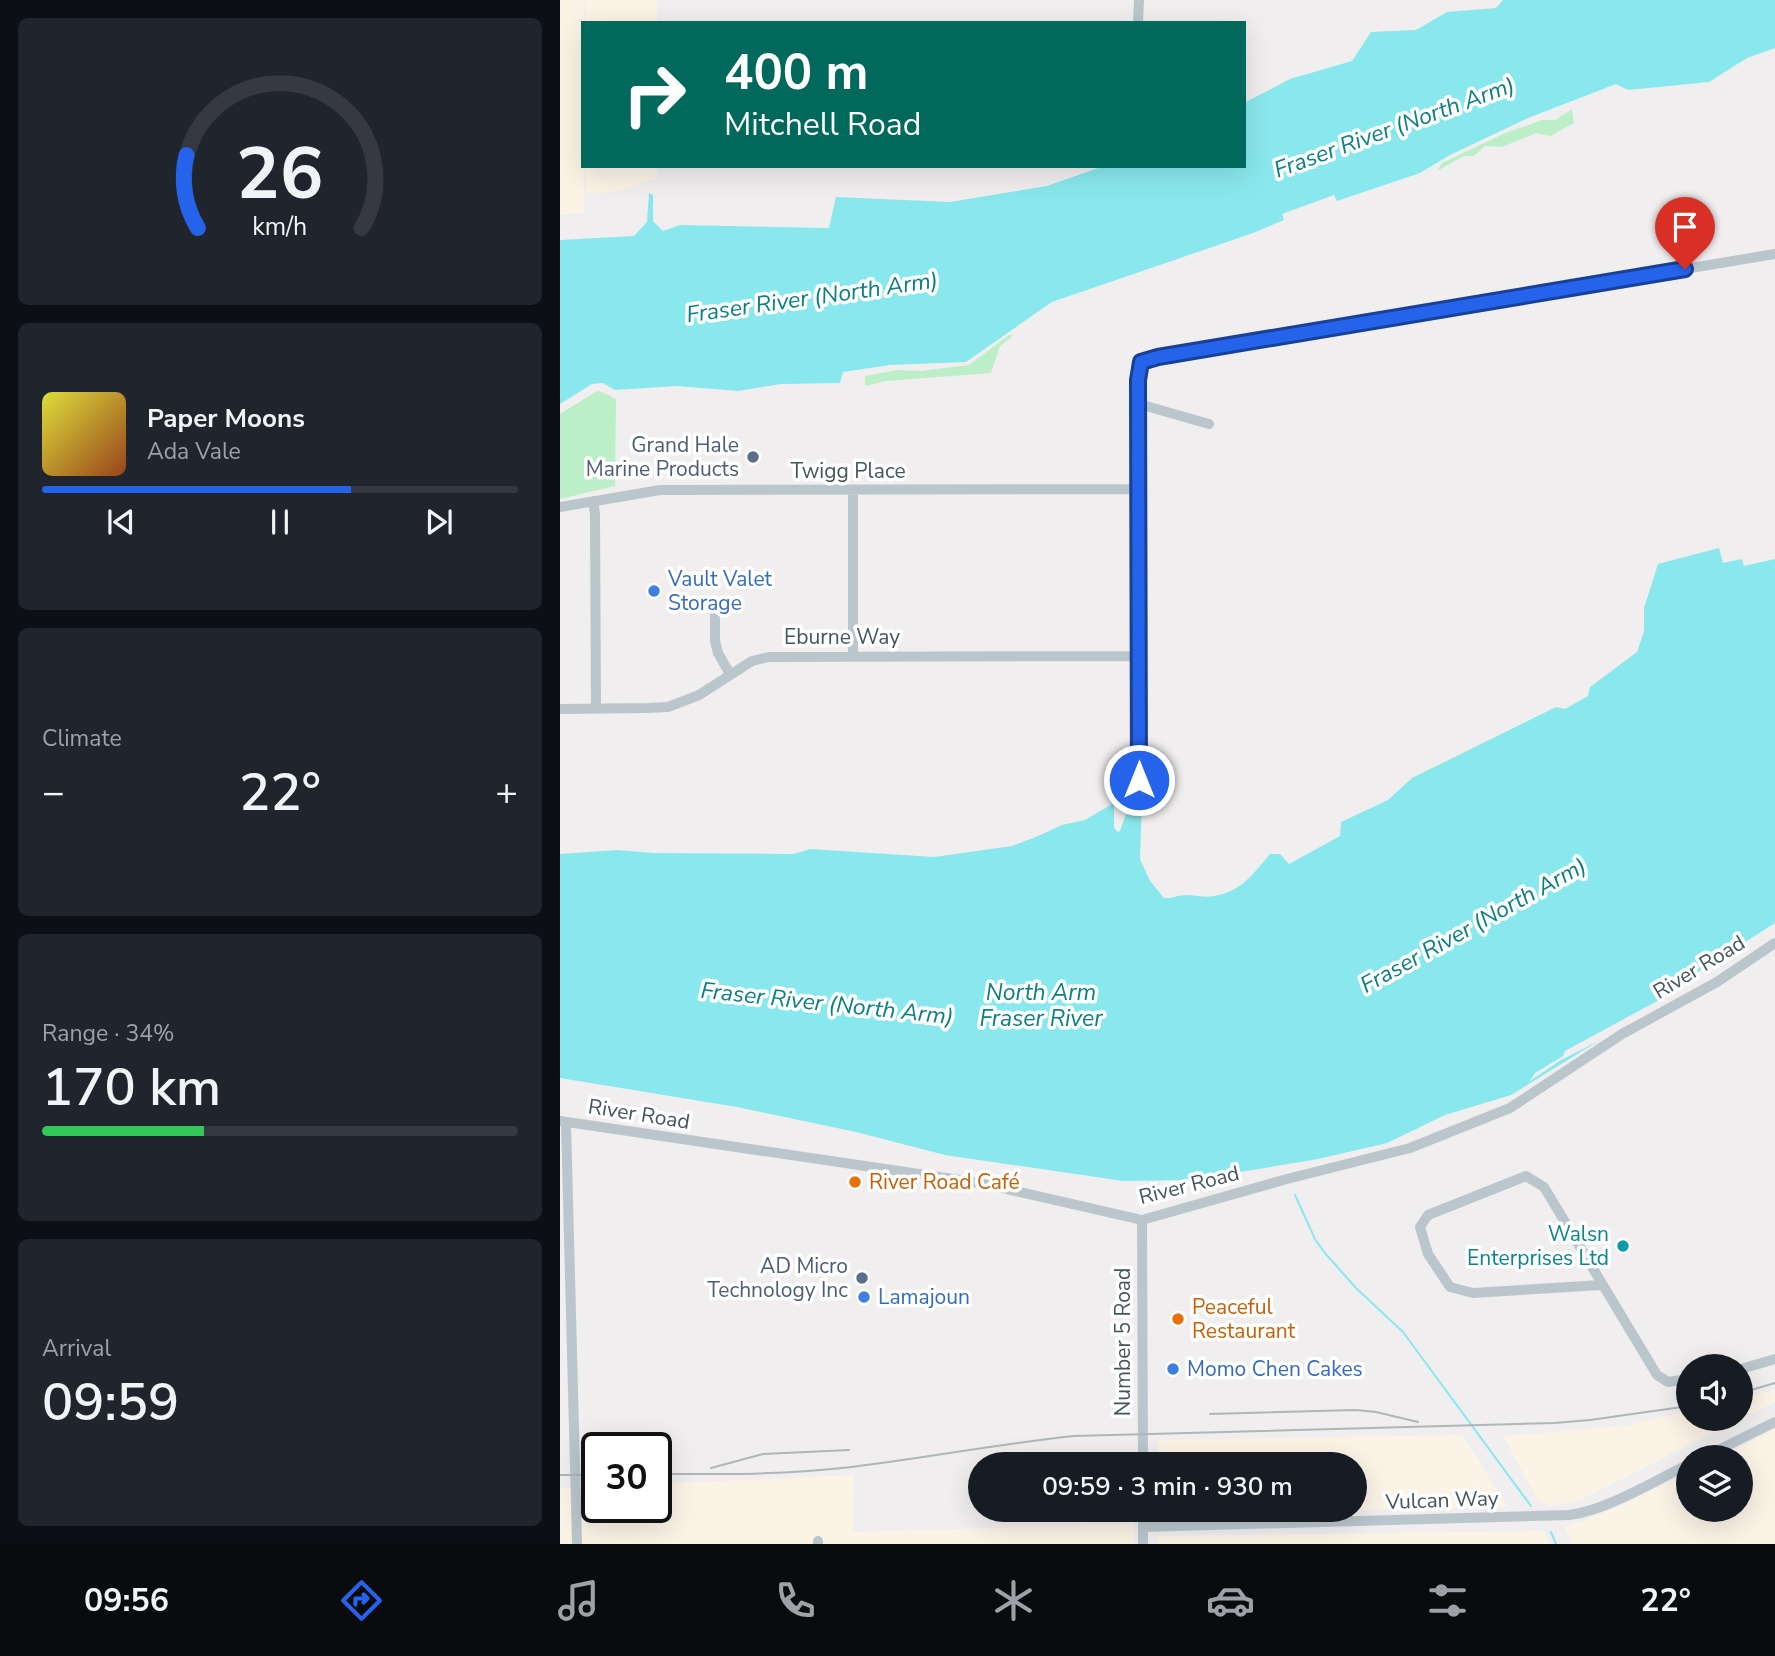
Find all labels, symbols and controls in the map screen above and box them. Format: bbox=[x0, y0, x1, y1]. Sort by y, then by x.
text: 400 m bbox=[724, 39, 868, 106]
icon: right bbox=[609, 49, 700, 140]
water label: Fraser River (North Arm) bbox=[1270, 69, 1519, 185]
text: Mitchell Road bbox=[724, 103, 921, 146]
text: 26 bbox=[236, 124, 324, 224]
pin bbox=[1655, 197, 1715, 269]
icon: arrive bbox=[1666, 208, 1704, 246]
text: km/h bbox=[252, 209, 308, 243]
water label: Fraser River (North Arm) bbox=[684, 264, 940, 331]
text: Paper Moons bbox=[147, 401, 305, 436]
place label: Grand Hale Marine Products bbox=[586, 431, 739, 483]
text: Ada Vale bbox=[147, 436, 241, 467]
marker: Grand Hale Marine Products bbox=[745, 449, 761, 465]
street label: Twigg Place bbox=[790, 457, 906, 485]
icon: previous bbox=[102, 503, 140, 541]
icon: pause bbox=[261, 503, 299, 541]
icon: next bbox=[420, 503, 458, 541]
place label: Vault Valet Storage bbox=[667, 565, 773, 617]
marker: Vault Valet Storage bbox=[646, 583, 662, 599]
street label: Eburne Way bbox=[784, 623, 900, 651]
text: Climate bbox=[42, 723, 122, 754]
position arrow bbox=[1102, 743, 1176, 817]
text: 22° bbox=[239, 757, 321, 828]
text: − bbox=[42, 767, 65, 818]
text: + bbox=[495, 767, 518, 818]
water label: Fraser River (North Arm) bbox=[1355, 850, 1592, 1001]
street label: River Road bbox=[1648, 929, 1750, 1005]
water label: Fraser River (North Arm) bbox=[699, 975, 955, 1032]
water label: North Arm Fraser River bbox=[980, 977, 1103, 1034]
text: Range · 34% bbox=[42, 1018, 174, 1049]
text: 170 km bbox=[42, 1052, 221, 1123]
street label: River Road bbox=[586, 1092, 692, 1136]
street label: River Road bbox=[1136, 1159, 1242, 1211]
place label: River Road Café bbox=[869, 1168, 1020, 1196]
marker: River Road Café bbox=[847, 1174, 863, 1190]
place label: Walsn Enterprises Ltd bbox=[1467, 1220, 1609, 1272]
marker: Walsn Enterprises Ltd bbox=[1615, 1238, 1631, 1254]
place label: AD Micro Technology Inc bbox=[707, 1252, 848, 1304]
street label: Number 5 Road bbox=[1109, 1268, 1137, 1416]
marker: AD Micro Technology Inc bbox=[854, 1270, 870, 1286]
place label: Lamajoun bbox=[878, 1283, 970, 1311]
marker: Lamajoun bbox=[856, 1289, 872, 1305]
place label: Peaceful Restaurant bbox=[1192, 1293, 1296, 1345]
marker: Peaceful Restaurant bbox=[1170, 1311, 1186, 1327]
text: Arrival bbox=[42, 1333, 111, 1364]
map controls bbox=[1676, 1354, 1753, 1522]
button: sound bbox=[1676, 1354, 1753, 1431]
place label: Momo Chen Cakes bbox=[1187, 1355, 1363, 1383]
marker: Momo Chen Cakes bbox=[1165, 1361, 1181, 1377]
text: 09:59 bbox=[42, 1367, 179, 1438]
speed limit sign: 30 bbox=[581, 1432, 672, 1523]
button: layers bbox=[1676, 1445, 1753, 1522]
text: 09:59 · 3 min · 930 m bbox=[1042, 1469, 1293, 1504]
street label: Vulcan Way bbox=[1384, 1484, 1499, 1516]
icon: directions bbox=[337, 1576, 386, 1625]
icon: music bbox=[554, 1576, 603, 1625]
icon: phone bbox=[771, 1576, 820, 1625]
icon: climate bbox=[989, 1576, 1038, 1625]
icon: car bbox=[1206, 1576, 1255, 1625]
icon: filters bbox=[1423, 1576, 1472, 1625]
text: 09:56 bbox=[84, 1579, 169, 1622]
text: 22° bbox=[1640, 1579, 1691, 1622]

